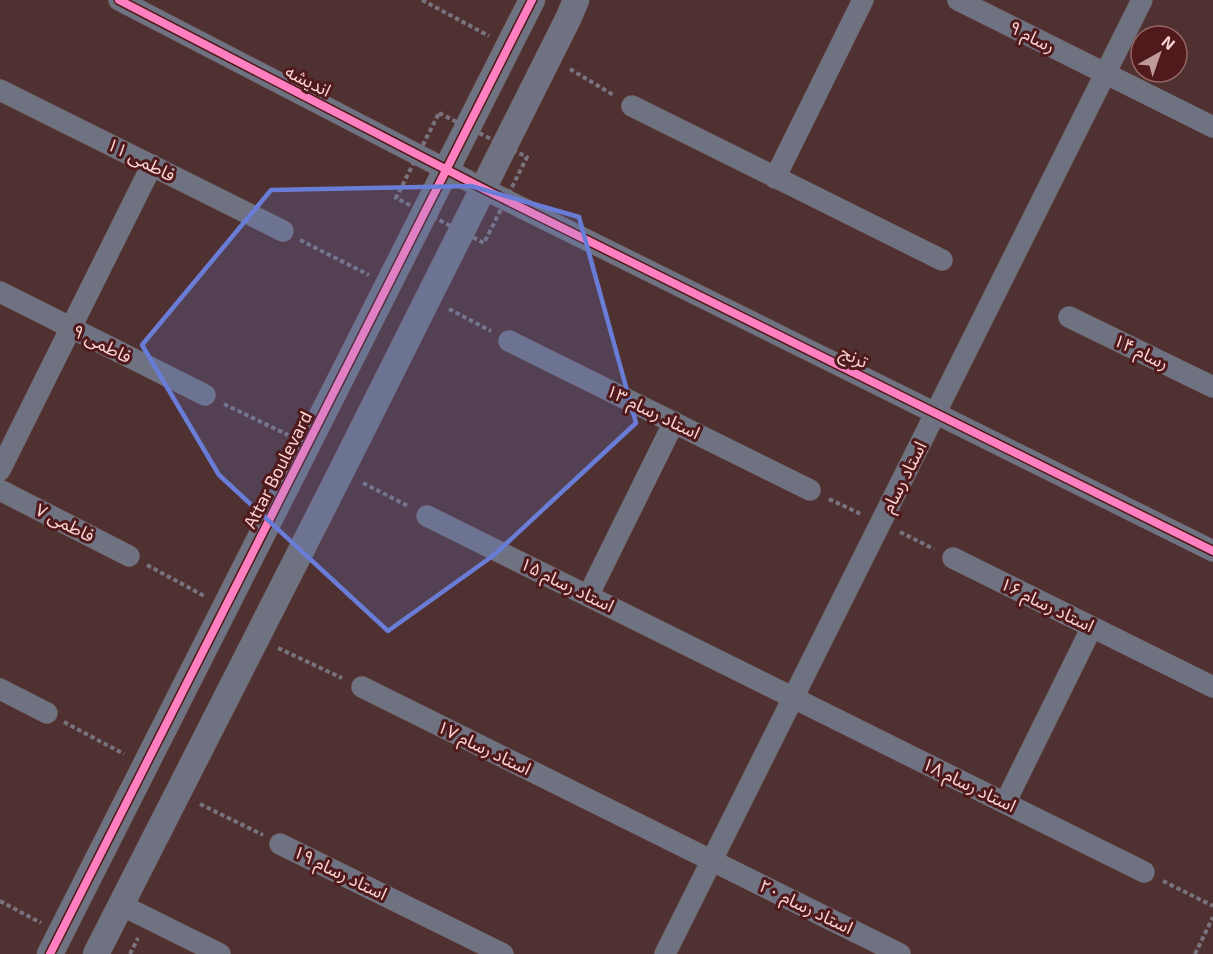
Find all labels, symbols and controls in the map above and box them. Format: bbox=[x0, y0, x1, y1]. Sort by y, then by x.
street label: رسام ۹ bbox=[1004, 15, 1059, 60]
north arrow bbox=[1129, 24, 1189, 84]
text: N bbox=[1158, 31, 1179, 53]
street label: اندیشه bbox=[282, 59, 335, 101]
street label: فاطمی ۱۱ bbox=[103, 133, 179, 187]
street label: فاطمی ۹ bbox=[69, 319, 136, 368]
street label: رسام ۱۴ bbox=[1108, 328, 1173, 377]
street label: ترنج bbox=[835, 340, 872, 375]
street label: استاد رسام ۱۳ bbox=[601, 379, 704, 447]
street label: Attar Boulevard bbox=[238, 407, 316, 532]
street label: استاد رسام bbox=[876, 437, 934, 518]
street label: فاطمی ۷ bbox=[32, 498, 99, 547]
street label: استاد رسام ۱۵ bbox=[515, 552, 618, 620]
street label: استاد رسام ۱۶ bbox=[995, 572, 1098, 640]
street label: استاد رسام ۱۷ bbox=[432, 715, 535, 783]
street label: استاد رسام ۱۸ bbox=[917, 752, 1020, 820]
street label: استاد رسام ۱۹ bbox=[288, 840, 391, 908]
street label: استاد رسام ۲۰ bbox=[754, 874, 857, 942]

